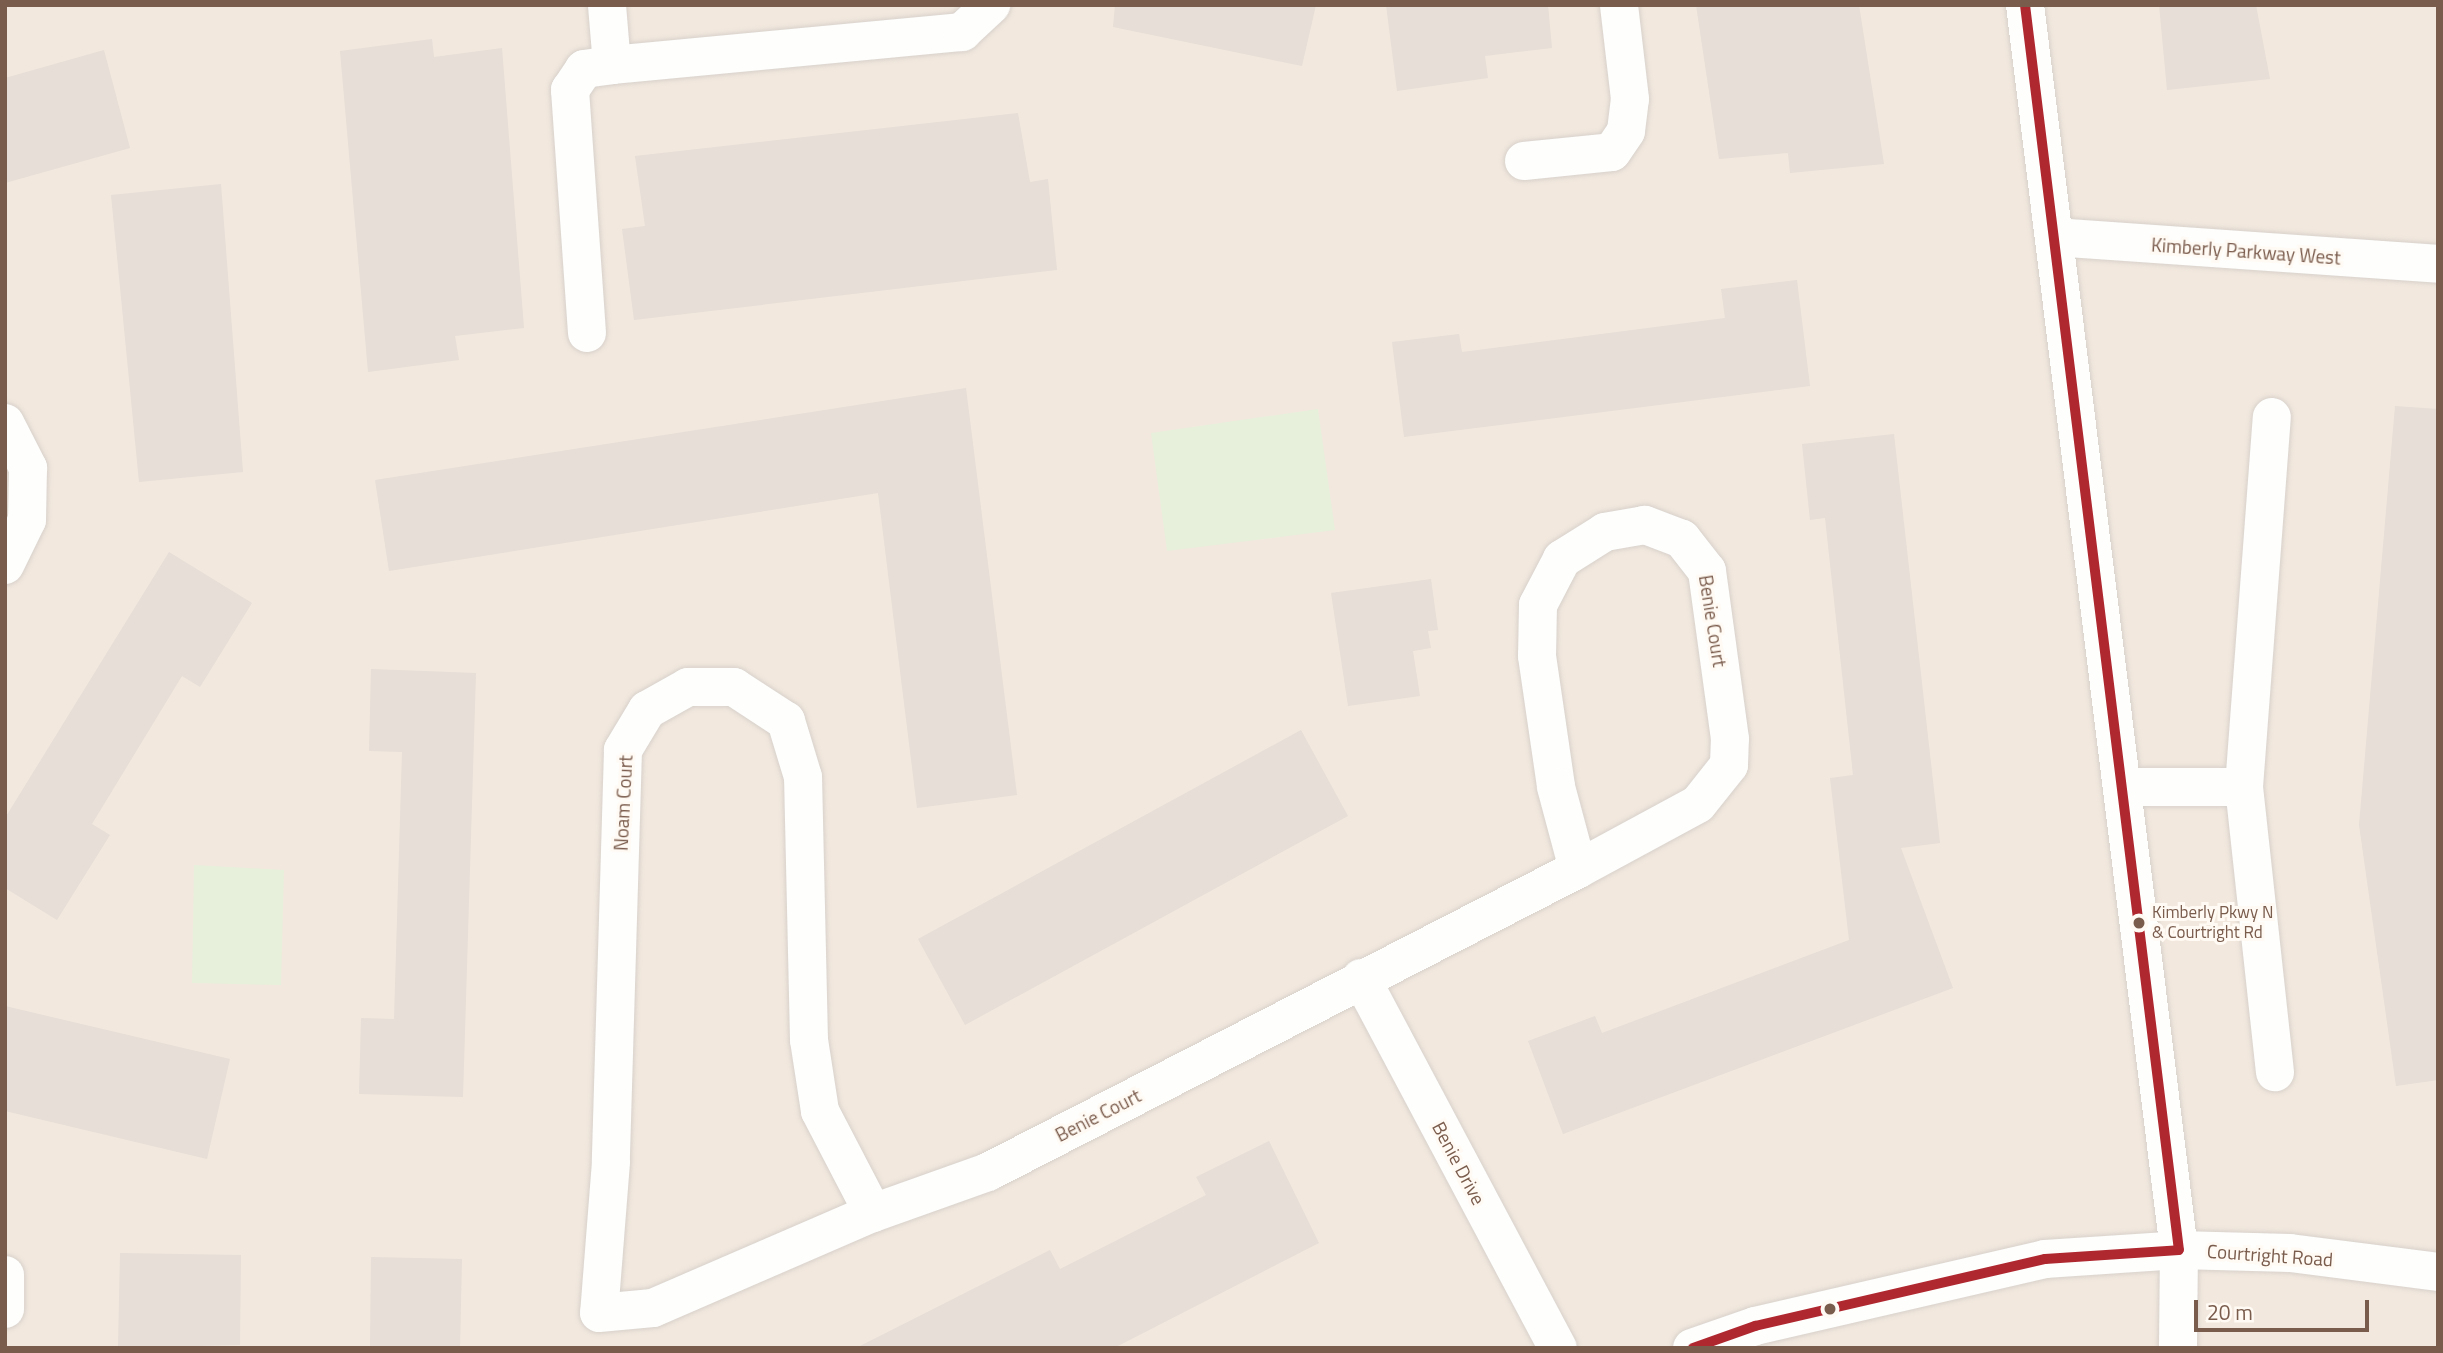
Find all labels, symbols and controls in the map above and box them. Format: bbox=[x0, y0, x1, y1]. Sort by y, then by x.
street label: Kimberly Parkway West bbox=[2151, 233, 2341, 269]
street label: Benie Court bbox=[1694, 573, 1732, 669]
street label: Noam Court bbox=[609, 755, 637, 851]
place label: Kimberly Pkwy N & Courtright Rd bbox=[2152, 903, 2274, 943]
marker: Kimberly Pkwy N & Courtright Rd bbox=[2132, 916, 2146, 930]
street label: Benie Court bbox=[1051, 1084, 1145, 1146]
street label: Benie Drive bbox=[1428, 1117, 1490, 1209]
street label: Courtright Road bbox=[2206, 1239, 2334, 1271]
scale bar bbox=[2198, 1286, 2373, 1330]
text: 20 m bbox=[2207, 1296, 2253, 1328]
unlabelled marker bbox=[1823, 1302, 1837, 1316]

